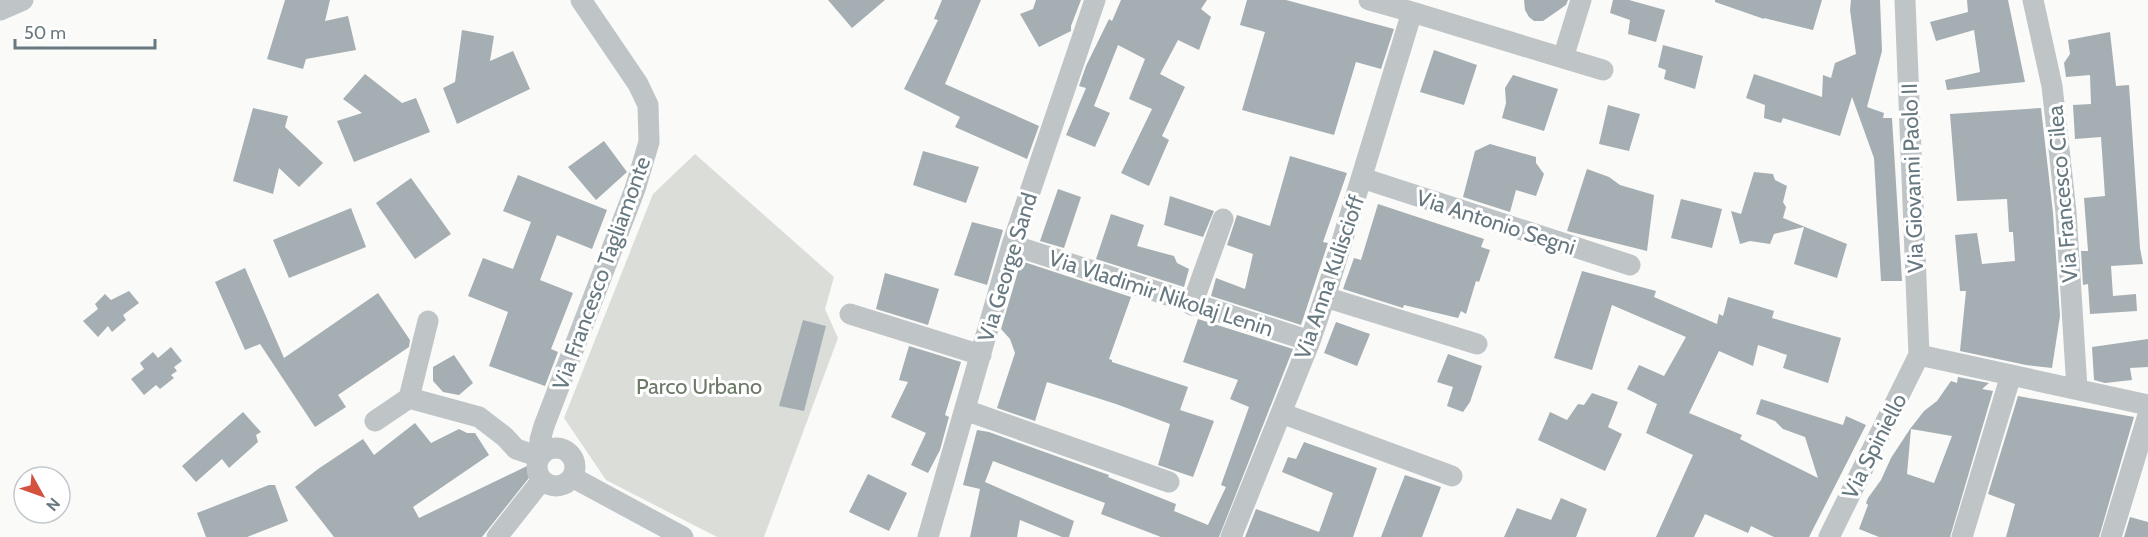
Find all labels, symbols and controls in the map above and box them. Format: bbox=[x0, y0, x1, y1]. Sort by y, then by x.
scale bar bbox=[15, 12, 154, 50]
text: 50 m bbox=[24, 22, 66, 44]
street label: Via Giovanni Paolo II bbox=[1896, 83, 1929, 273]
street label: Via Francesco Cilea bbox=[2041, 104, 2084, 284]
street label: Via Francesco Tagliamonte bbox=[547, 153, 656, 393]
street label: Via Antonio Segni bbox=[1413, 184, 1579, 261]
street label: Via George Sand bbox=[972, 189, 1043, 345]
street label: Via Anna Kuliscioff bbox=[1289, 192, 1370, 363]
street label: Via Vladimir Nikolaj Lenin bbox=[1045, 244, 1277, 343]
park label: Parco Urbano bbox=[636, 373, 762, 400]
street label: Via Spiniello bbox=[1836, 389, 1913, 503]
north arrow bbox=[12, 465, 72, 525]
text: N bbox=[42, 494, 64, 515]

